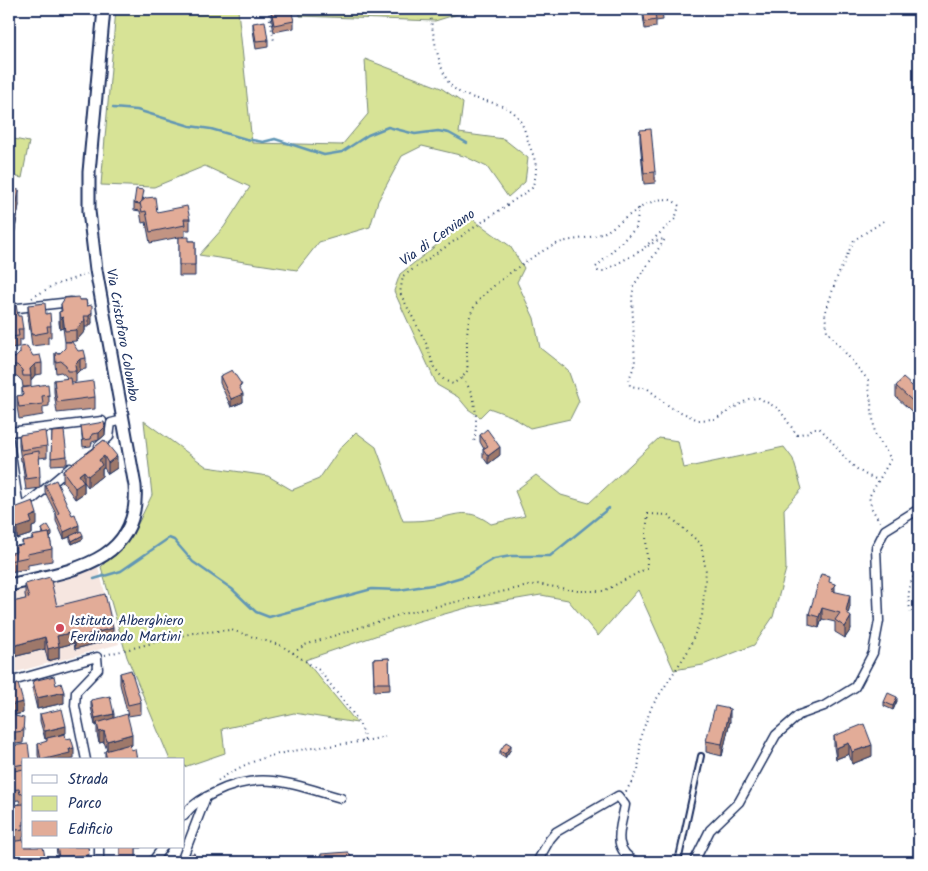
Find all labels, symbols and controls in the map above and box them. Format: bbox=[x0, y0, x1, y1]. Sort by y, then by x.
street label: Via di Cerviano bbox=[395, 204, 480, 272]
street label: Via Cristoforo Colombo bbox=[99, 267, 145, 403]
place label: Istituto Alberghiero Ferdinando Martini bbox=[70, 610, 184, 648]
marker: Istituto Alberghiero Ferdinando Martini bbox=[54, 622, 66, 634]
legend bbox=[22, 758, 185, 848]
text: Strada bbox=[68, 768, 108, 792]
text: Parco bbox=[68, 792, 102, 816]
text: Edificio bbox=[68, 818, 113, 842]

